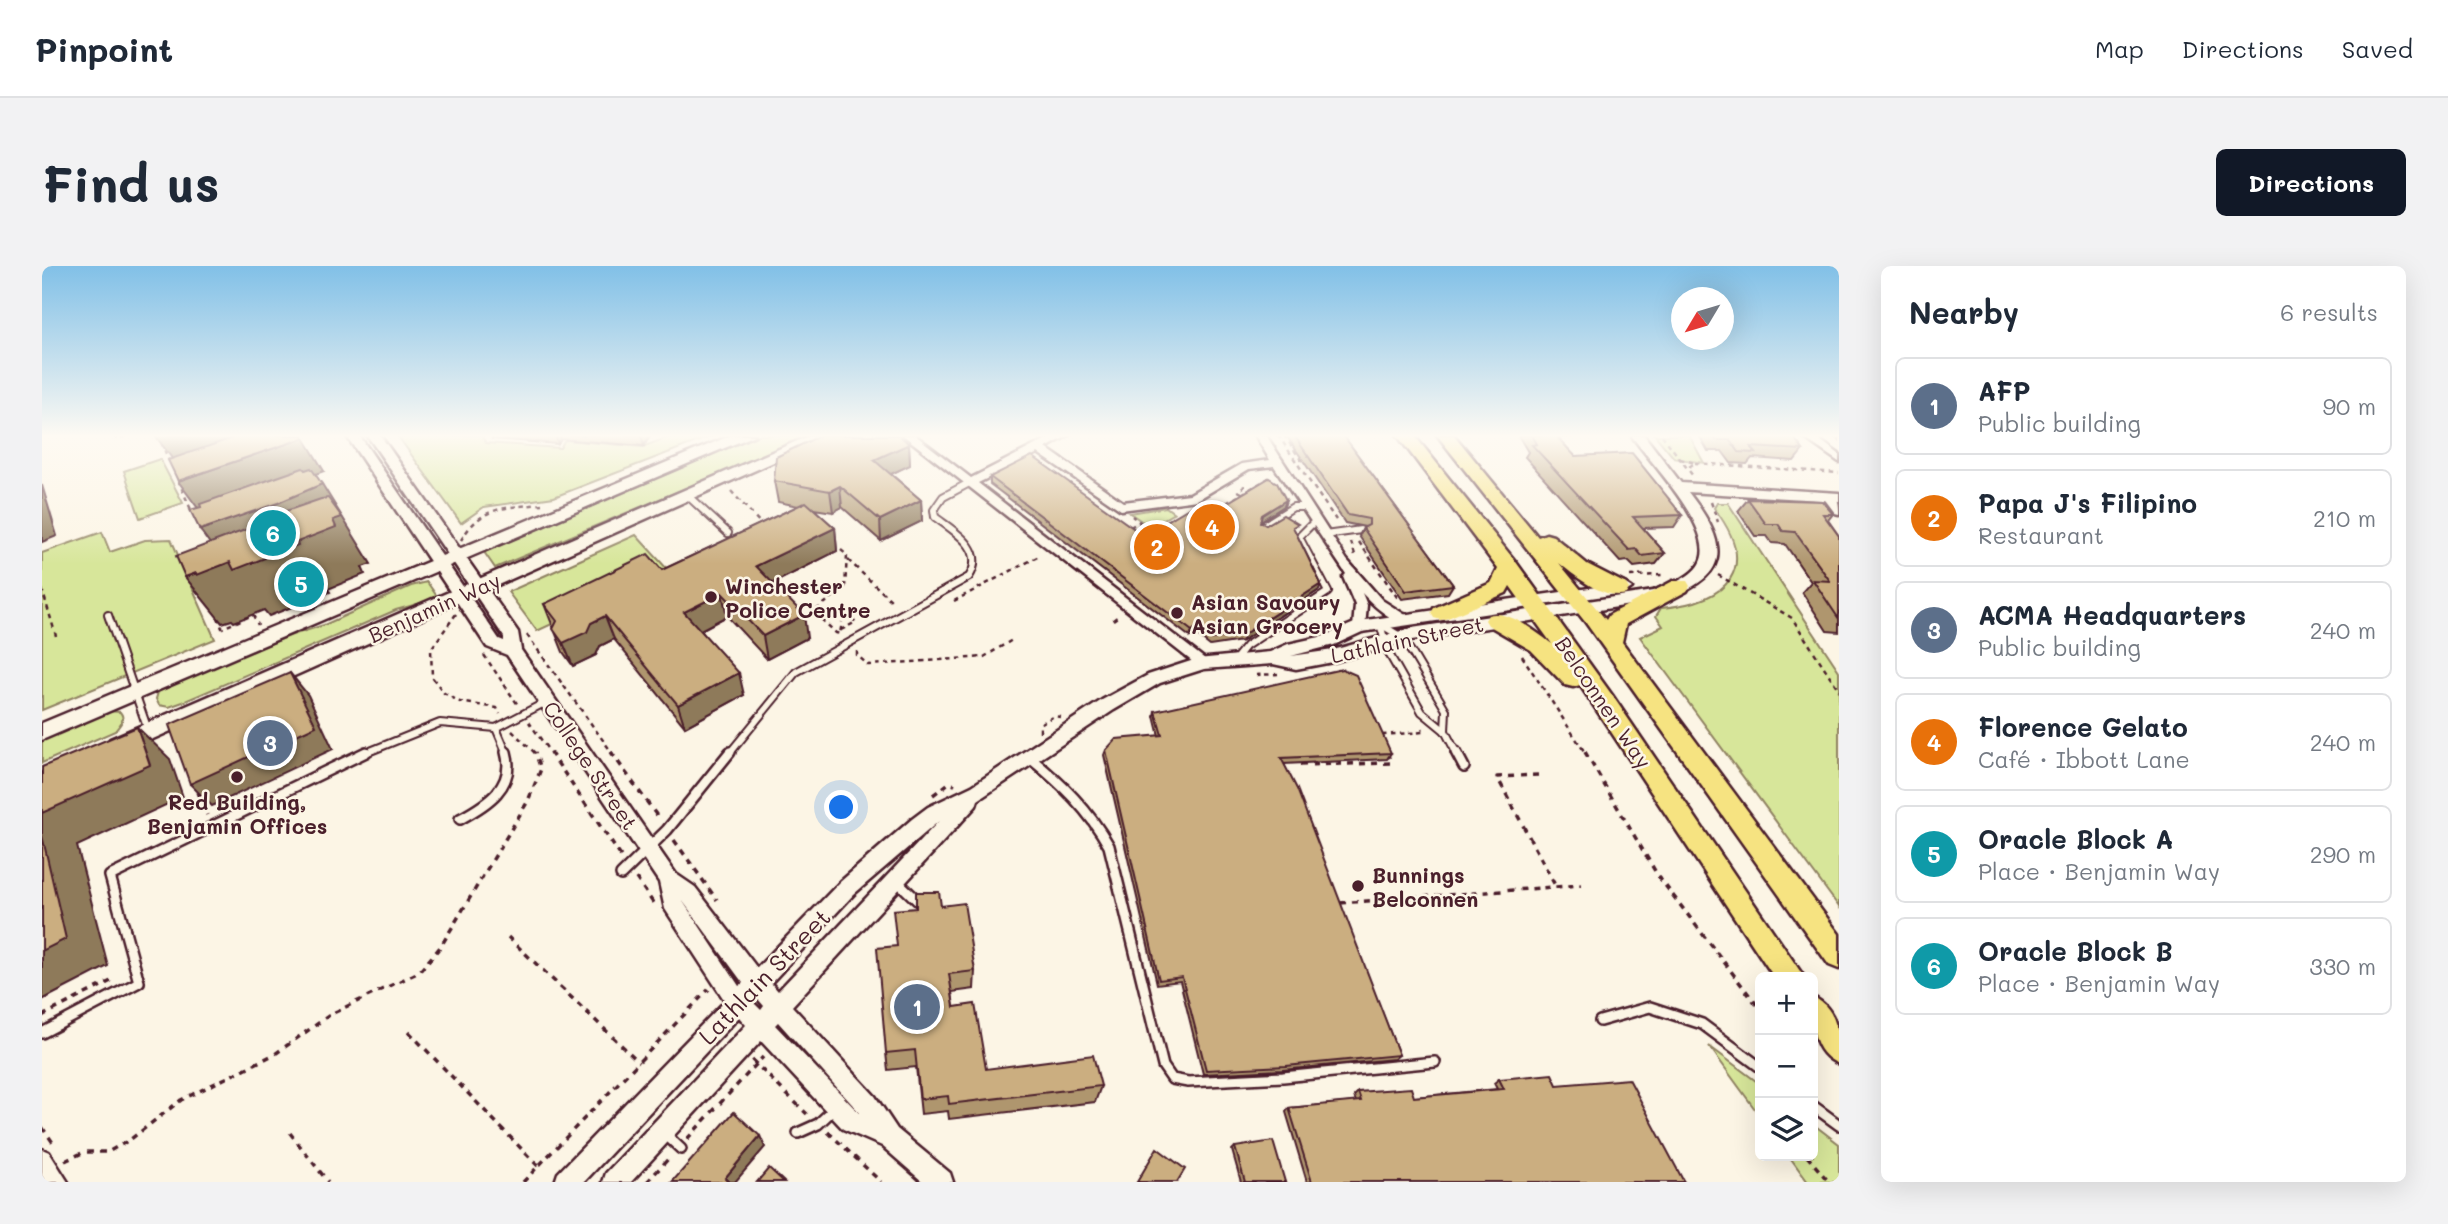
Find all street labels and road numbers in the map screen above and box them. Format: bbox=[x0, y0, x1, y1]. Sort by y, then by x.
street label: Benjamin Way bbox=[364, 566, 504, 648]
street label: Lathlain Street bbox=[1328, 610, 1486, 668]
street label: Belconnen Way bbox=[1550, 631, 1658, 773]
street label: College Street bbox=[538, 695, 644, 835]
street label: Lathlain Street bbox=[691, 901, 837, 1051]

